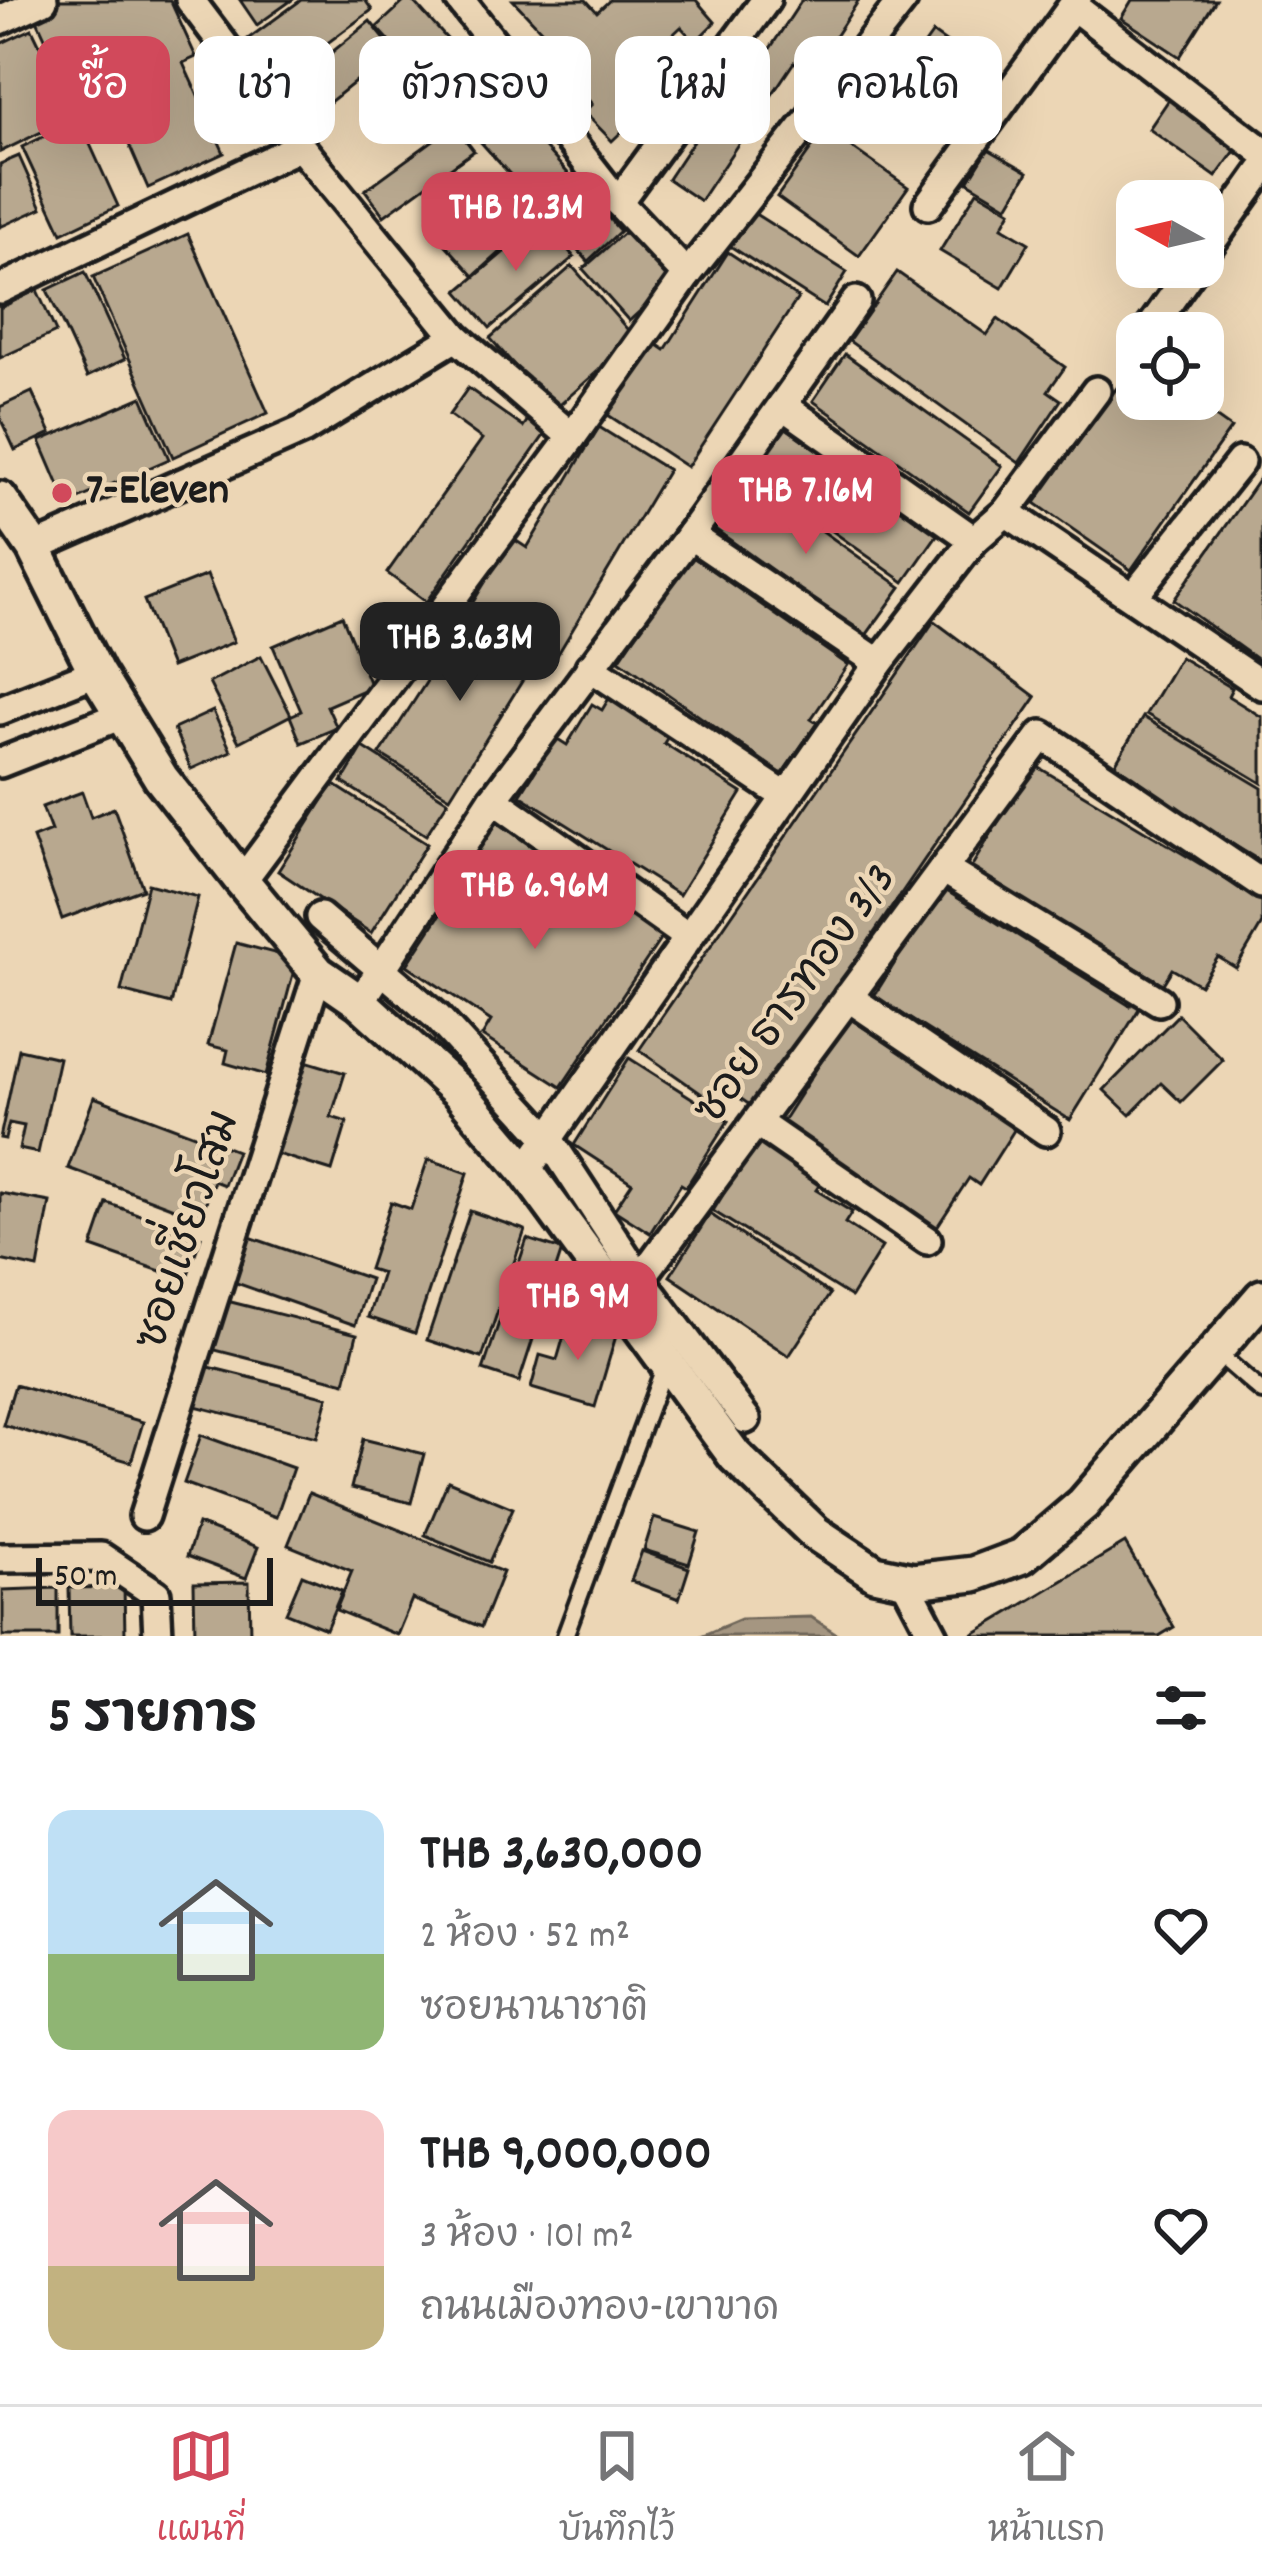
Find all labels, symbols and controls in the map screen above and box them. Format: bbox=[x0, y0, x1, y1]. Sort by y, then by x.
chip: ซื้อ bbox=[36, 36, 170, 144]
chip: เช่า bbox=[194, 36, 335, 144]
chip: ตัวกรอง bbox=[359, 36, 591, 144]
chip: ใหม่ bbox=[615, 36, 770, 144]
chip: คอนโด bbox=[794, 36, 1002, 144]
pin: THB 12.3M bbox=[379, 172, 653, 274]
north arrow bbox=[1116, 180, 1224, 288]
map controls bbox=[1116, 180, 1224, 420]
text: THB 12.3M bbox=[448, 183, 584, 238]
button: locate bbox=[1116, 312, 1224, 420]
pin: THB 7.16M bbox=[669, 455, 943, 557]
place label: 7-Eleven bbox=[86, 461, 229, 525]
text: THB 7.16M bbox=[739, 466, 873, 521]
marker: 7-Eleven bbox=[49, 480, 75, 506]
pin: THB 3.63M bbox=[323, 602, 597, 704]
text: THB 3.63M bbox=[387, 613, 533, 668]
pin: THB 6.96M bbox=[398, 850, 672, 952]
street label: ซอย ธารทอง 3/3 bbox=[681, 852, 915, 1140]
text: THB 6.96M bbox=[461, 861, 609, 916]
street label: ซอยเชี่ยวโสม bbox=[107, 1098, 260, 1359]
pin: THB 9M bbox=[480, 1261, 676, 1363]
text: THB 9M bbox=[526, 1272, 630, 1327]
scale bar bbox=[36, 1552, 273, 1605]
text: 50 m bbox=[54, 1555, 118, 1602]
icon: filters bbox=[1148, 1675, 1214, 1741]
text: 5 รายการ bbox=[48, 1684, 257, 1756]
text: THB 3,630,000 bbox=[420, 1821, 703, 1893]
icon: home bbox=[144, 1858, 288, 2002]
icon: heart bbox=[1148, 1897, 1214, 1963]
text: 2 ห้อง · 52 m² bbox=[420, 1911, 630, 1966]
text: ซอยนานาชาติ bbox=[420, 1984, 648, 2039]
text: THB 9,000,000 bbox=[420, 2121, 712, 2193]
icon: home bbox=[144, 2158, 288, 2302]
icon: heart bbox=[1148, 2197, 1214, 2263]
text: 3 ห้อง · 101 m² bbox=[420, 2211, 633, 2266]
text: ถนนเมืองทอง-เขาขาด bbox=[420, 2284, 779, 2339]
tab: แผนที่ bbox=[157, 2423, 246, 2557]
tab: บันทึกไว้ bbox=[559, 2423, 675, 2557]
tab: หน้าแรก bbox=[988, 2423, 1105, 2557]

